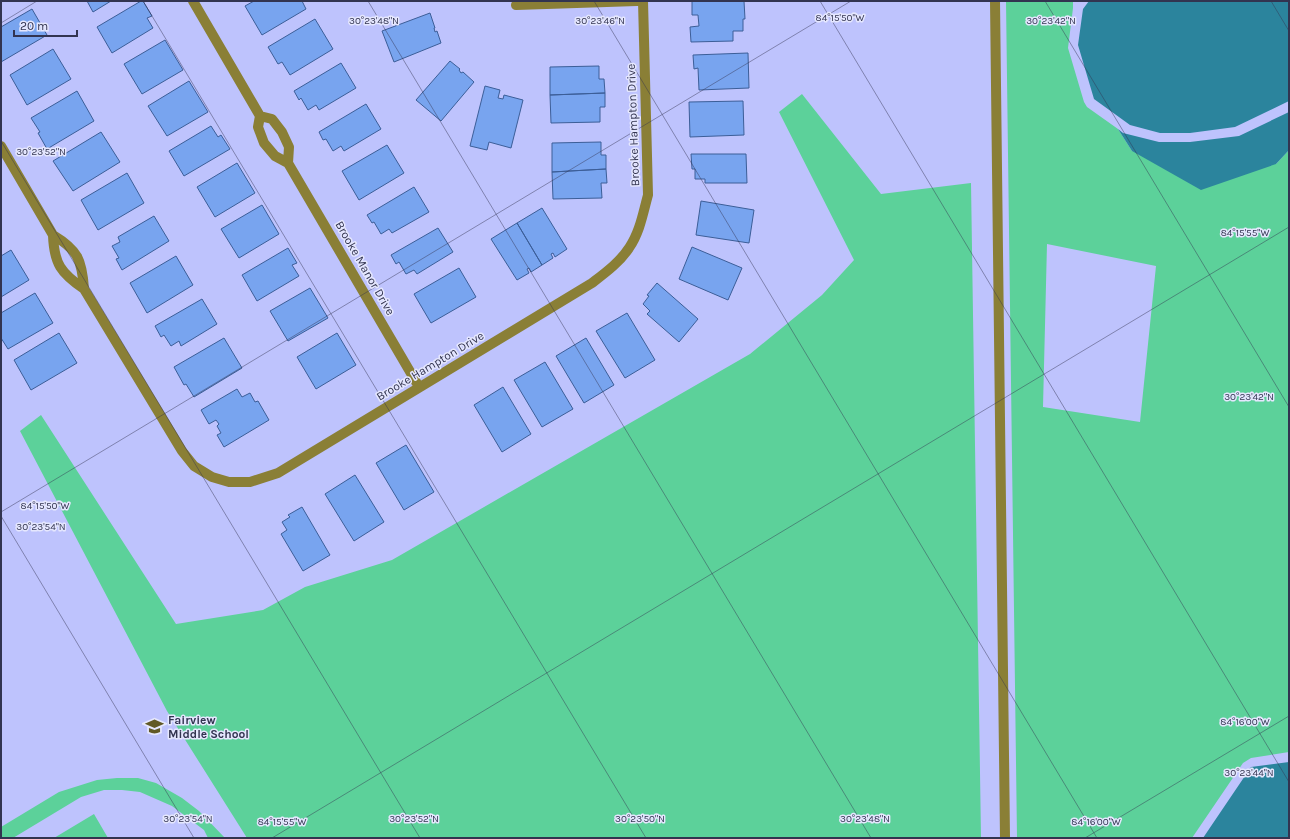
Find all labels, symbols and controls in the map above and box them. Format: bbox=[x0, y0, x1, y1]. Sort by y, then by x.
scale bar bbox=[14, 12, 77, 38]
text: 84°15'50"W bbox=[815, 12, 865, 24]
text: 30°23'48"N bbox=[349, 15, 399, 27]
text: 30°23'46"N bbox=[575, 15, 625, 27]
text: 30°23'42"N bbox=[1026, 15, 1076, 27]
text: 20 m bbox=[20, 19, 48, 33]
street label: Brooke Hampton Drive bbox=[624, 63, 642, 187]
text: 30°23'52"N bbox=[16, 146, 66, 158]
street label: Brooke Manor Drive bbox=[332, 218, 398, 318]
text: 84°15'55"W bbox=[1221, 227, 1269, 239]
street label: Brooke Hampton Drive bbox=[374, 328, 486, 404]
text: 30°23'42"N bbox=[1224, 391, 1274, 403]
text: 84°15'50"W bbox=[20, 500, 70, 512]
text: 30°23'54"N bbox=[16, 521, 66, 533]
place label: Fairview Middle School bbox=[168, 713, 249, 741]
text: 84°16'00"W bbox=[1220, 716, 1270, 728]
school or university icon: Fairview Middle School bbox=[145, 717, 165, 737]
text: 30°23'44"N bbox=[1224, 767, 1274, 779]
text: 30°23'54"N bbox=[163, 813, 213, 825]
text: 30°23'52"N bbox=[389, 813, 439, 825]
text: 30°23'50"N bbox=[615, 813, 665, 825]
text: 30°23'48"N bbox=[840, 813, 890, 825]
text: 84°15'55"W bbox=[258, 816, 306, 828]
text: 84°16'00"W bbox=[1071, 816, 1121, 828]

